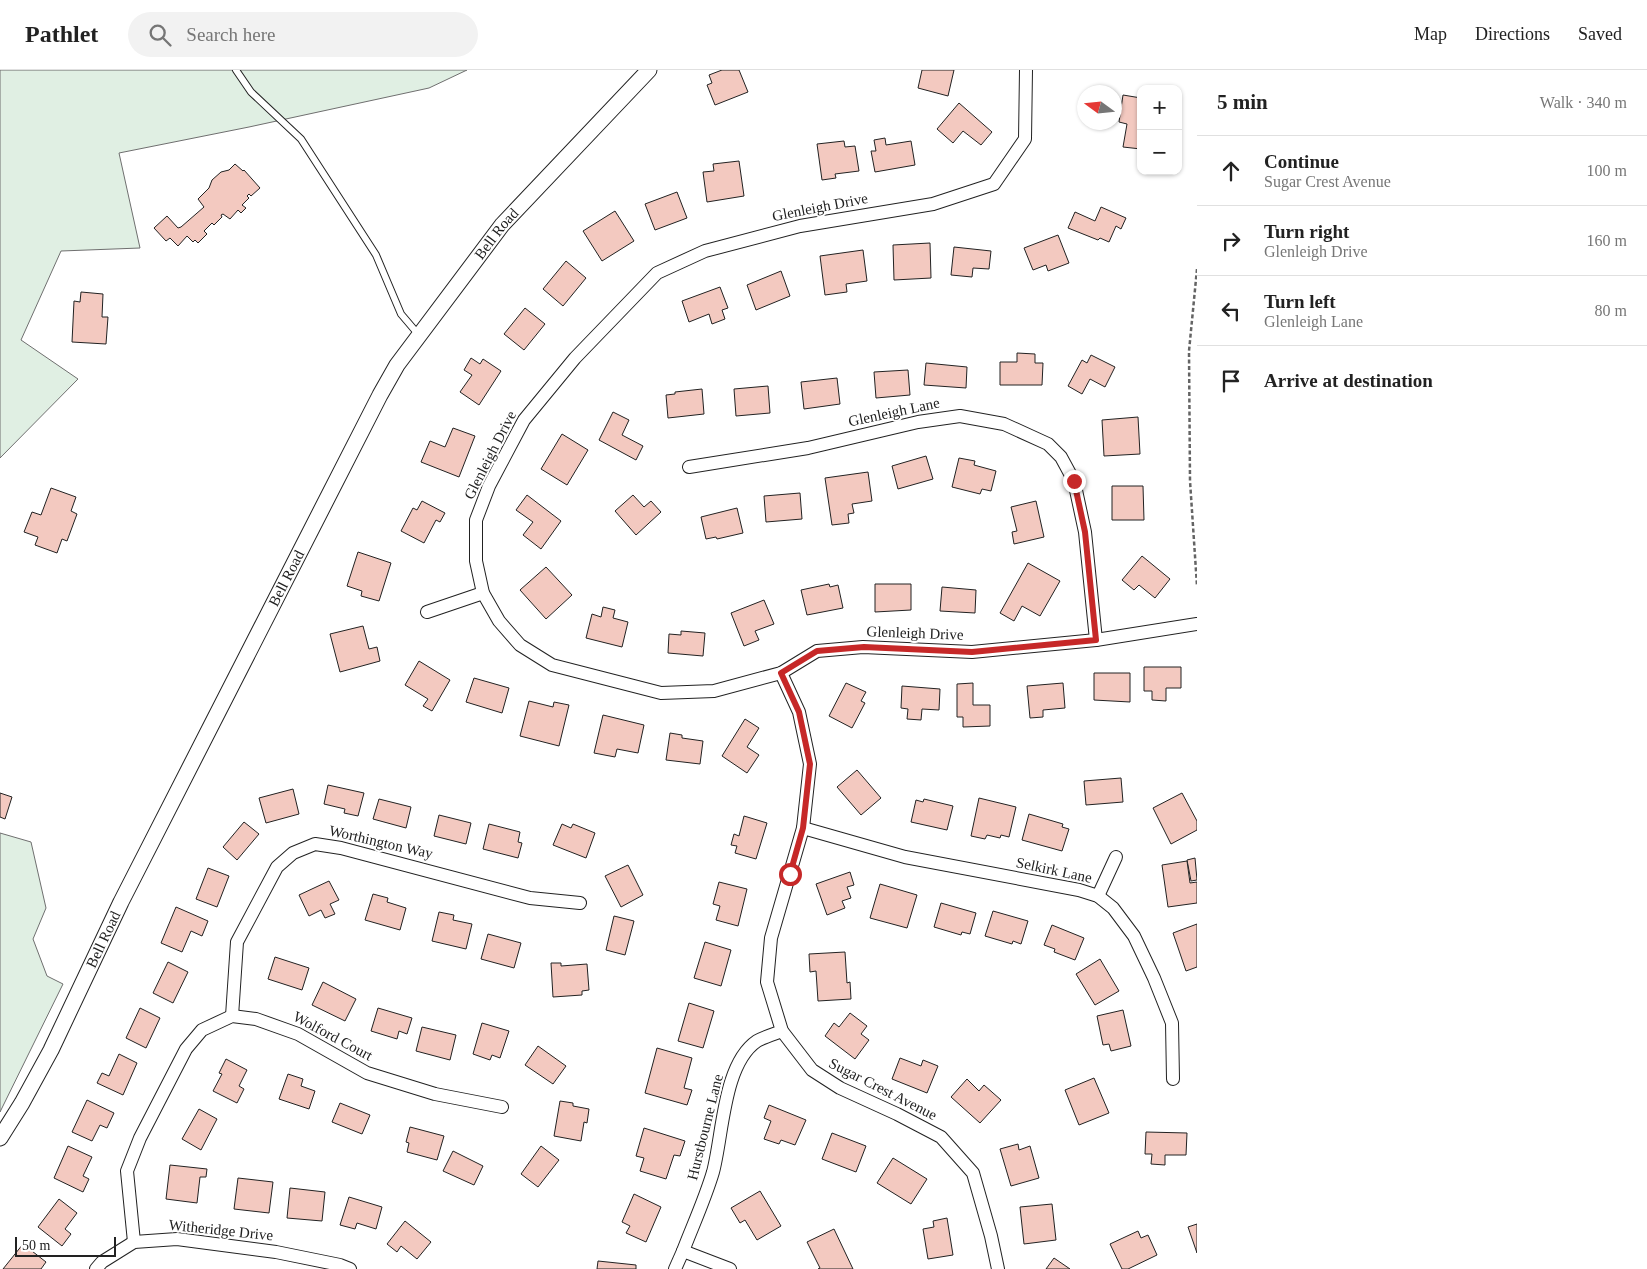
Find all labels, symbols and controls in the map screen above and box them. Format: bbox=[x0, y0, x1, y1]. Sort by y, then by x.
search box bbox=[128, 12, 478, 57]
text: Pathlet bbox=[25, 21, 98, 47]
icon: search bbox=[146, 21, 174, 49]
text: Search here bbox=[186, 24, 275, 45]
text: Map bbox=[1414, 24, 1447, 44]
text: Directions bbox=[1475, 24, 1550, 44]
text: Saved bbox=[1578, 24, 1622, 44]
north arrow bbox=[1077, 85, 1122, 130]
map controls bbox=[1137, 85, 1182, 175]
button: + bbox=[1137, 85, 1182, 130]
text: 5 min bbox=[1217, 90, 1268, 114]
text: Walk · 340 m bbox=[1540, 94, 1627, 111]
button: − bbox=[1137, 130, 1182, 175]
text: Continue bbox=[1264, 151, 1339, 172]
icon: ahead bbox=[1217, 157, 1245, 185]
text: 100 m bbox=[1587, 162, 1627, 179]
text: Sugar Crest Avenue bbox=[1264, 173, 1391, 190]
street label: Glenleigh Drive bbox=[771, 190, 869, 224]
street label: Bell Road bbox=[471, 205, 522, 262]
text: Turn right bbox=[1264, 221, 1349, 242]
icon: right bbox=[1217, 227, 1245, 255]
text: 160 m bbox=[1587, 232, 1627, 249]
text: Glenleigh Drive bbox=[1264, 243, 1368, 260]
text: Turn left bbox=[1264, 291, 1336, 312]
icon: left bbox=[1217, 297, 1245, 325]
text: 80 m bbox=[1595, 302, 1627, 319]
text: Glenleigh Lane bbox=[1264, 313, 1363, 330]
icon: arrive bbox=[1217, 367, 1245, 395]
text: Arrive at destination bbox=[1264, 370, 1433, 391]
street label: Glenleigh Lane bbox=[847, 394, 941, 429]
street label: Glenleigh Drive bbox=[461, 408, 519, 502]
route end bbox=[1063, 470, 1086, 493]
street label: Bell Road bbox=[265, 547, 307, 609]
street label: Glenleigh Drive bbox=[866, 623, 964, 643]
street label: Worthington Way bbox=[328, 822, 435, 862]
street label: Selkirk Lane bbox=[1015, 854, 1094, 886]
route start bbox=[779, 863, 802, 886]
street label: Bell Road bbox=[83, 908, 124, 970]
street label: Wolford Court bbox=[291, 1008, 376, 1064]
street label: Sugar Crest Avenue bbox=[826, 1055, 940, 1123]
street label: Hurstbourne Lane bbox=[684, 1072, 726, 1182]
street label: Witheridge Drive bbox=[168, 1217, 274, 1243]
scale bar bbox=[15, 1234, 116, 1257]
text: 50 m bbox=[22, 1238, 50, 1253]

